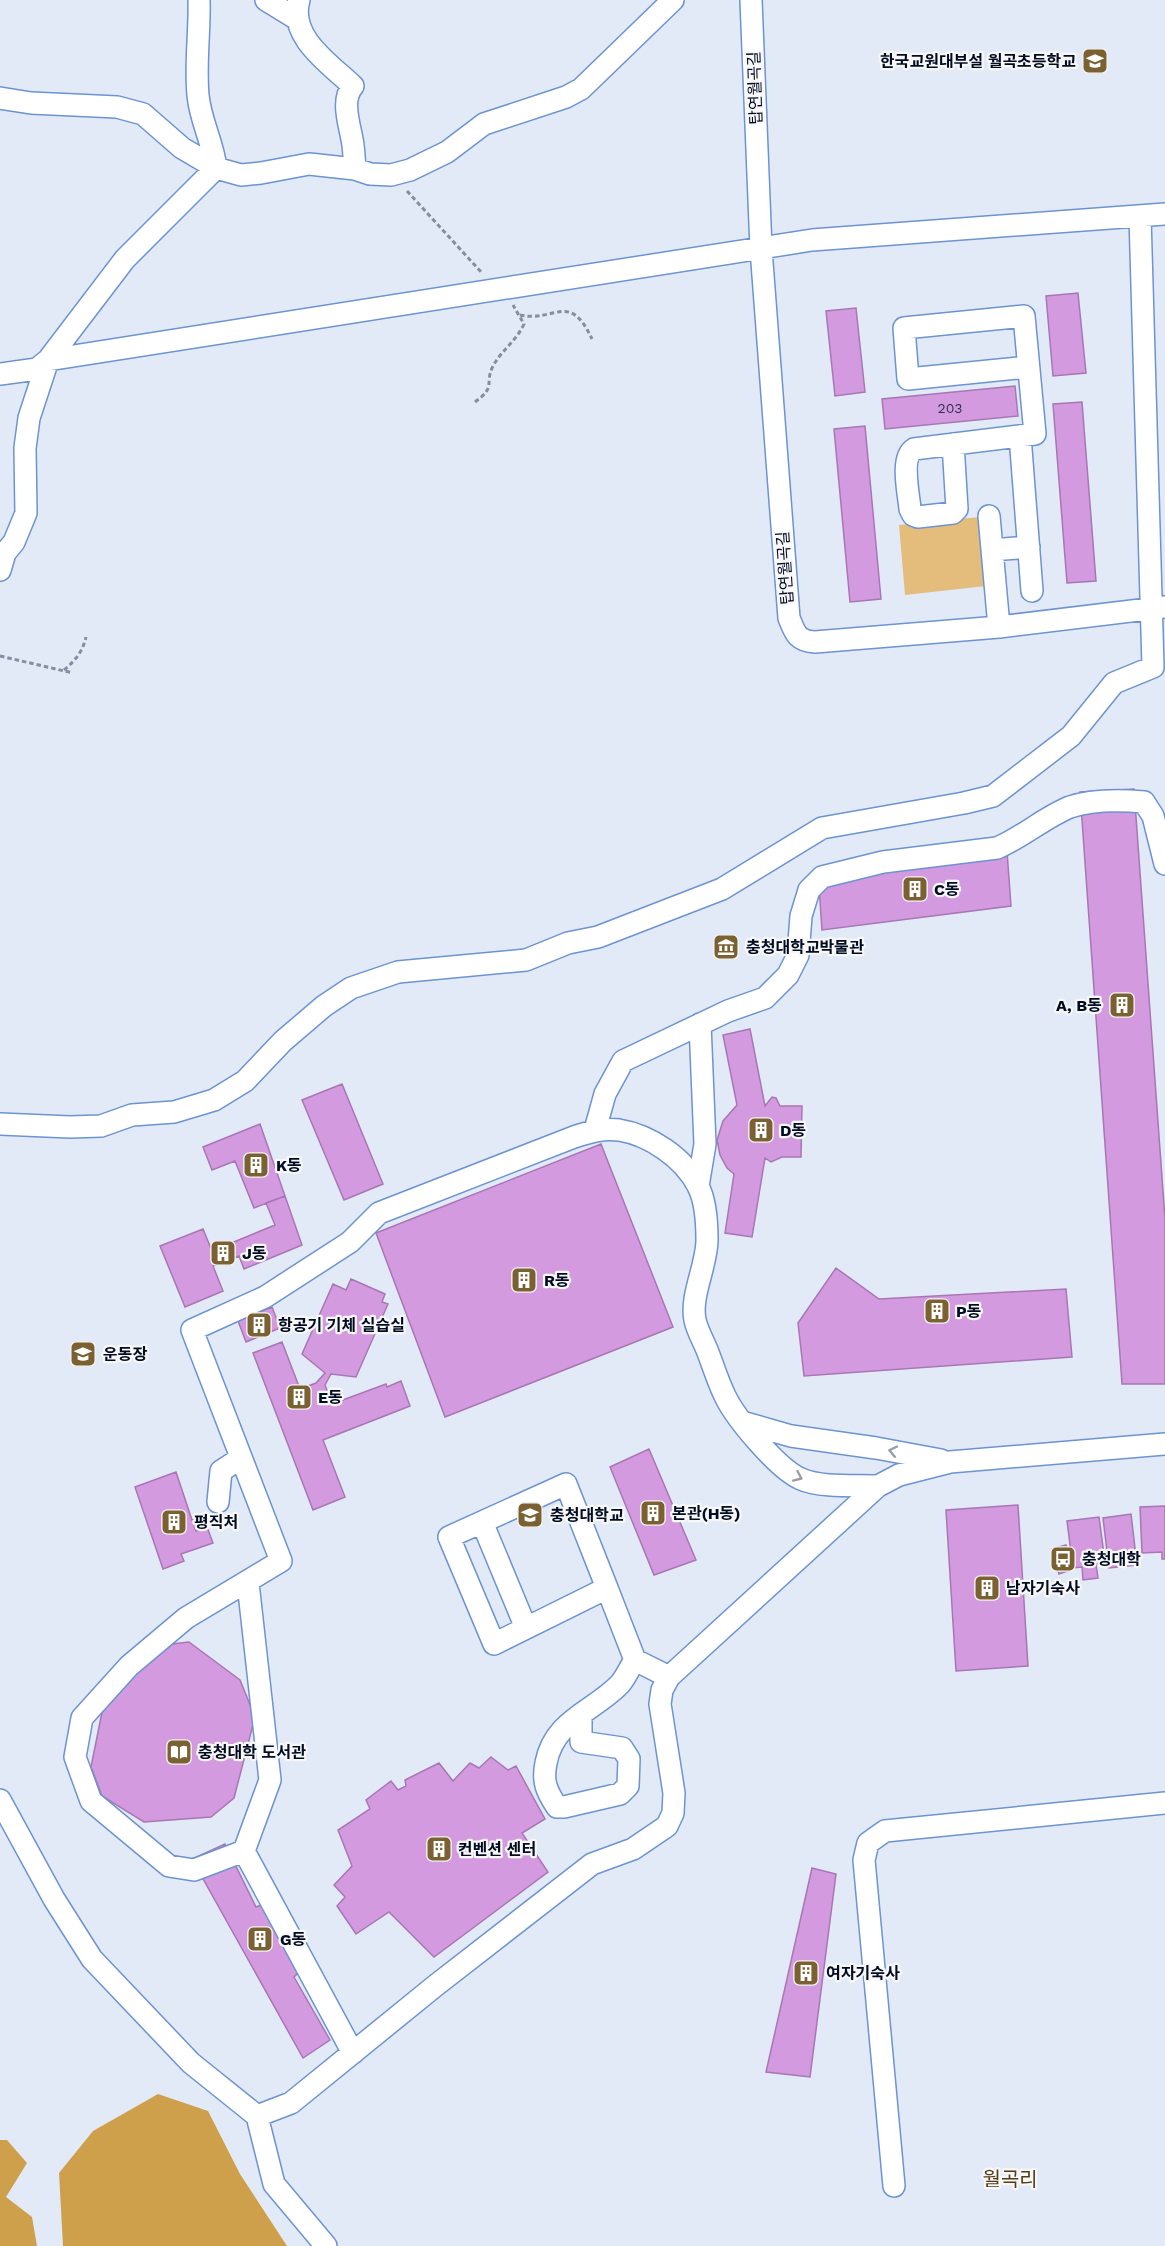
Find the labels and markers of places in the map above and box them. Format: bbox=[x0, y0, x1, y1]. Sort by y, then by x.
school or university icon: 한국교원대부설 월곡초등학교 bbox=[1080, 46, 1110, 76]
place label: 한국교원대부설 월곡초등학교 bbox=[880, 52, 1076, 71]
building icon: C동 bbox=[900, 874, 930, 904]
place label: C동 bbox=[934, 880, 960, 899]
museum icon: 충청대학교박물관 bbox=[711, 932, 741, 962]
place label: 충청대학교박물관 bbox=[746, 938, 864, 957]
building icon: A, B동 bbox=[1107, 990, 1137, 1020]
place label: A, B동 bbox=[1056, 996, 1102, 1015]
building icon: D동 bbox=[746, 1115, 776, 1145]
place label: D동 bbox=[780, 1121, 806, 1140]
building icon: K동 bbox=[241, 1150, 271, 1180]
place label: K동 bbox=[276, 1156, 302, 1175]
building icon: J동 bbox=[208, 1238, 238, 1268]
place label: J동 bbox=[242, 1244, 267, 1263]
building icon: R동 bbox=[509, 1265, 539, 1295]
place label: R동 bbox=[544, 1271, 570, 1290]
building icon: P동 bbox=[922, 1296, 952, 1326]
place label: P동 bbox=[956, 1302, 981, 1321]
building icon: 항공기 기체 실습실 bbox=[244, 1310, 274, 1340]
place label: 항공기 기체 실습실 bbox=[278, 1316, 405, 1335]
school or university icon: 운동장 bbox=[68, 1339, 98, 1369]
place label: 운동장 bbox=[103, 1345, 147, 1364]
building icon: E동 bbox=[284, 1382, 314, 1412]
place label: E동 bbox=[318, 1388, 343, 1407]
building icon: 본관(H동) bbox=[638, 1498, 668, 1528]
school or university icon: 충청대학교 bbox=[515, 1500, 545, 1530]
place label: 본관(H동) bbox=[672, 1504, 741, 1523]
place label: 충청대학교 bbox=[550, 1506, 624, 1525]
building icon: 평직처 bbox=[159, 1507, 189, 1537]
place label: 평직처 bbox=[194, 1513, 238, 1532]
bus stop icon: 충청대학 bbox=[1048, 1544, 1078, 1574]
place label: 충청대학 bbox=[1082, 1550, 1141, 1569]
building icon: 남자기숙사 bbox=[972, 1573, 1002, 1603]
place label: 남자기숙사 bbox=[1006, 1579, 1080, 1598]
library icon: 충청대학 도서관 bbox=[164, 1737, 194, 1767]
place label: 충청대학 도서관 bbox=[198, 1743, 306, 1762]
building icon: 컨벤션 센터 bbox=[424, 1834, 454, 1864]
place label: 컨벤션 센터 bbox=[458, 1840, 536, 1859]
building icon: G동 bbox=[245, 1924, 275, 1954]
place label: G동 bbox=[280, 1930, 306, 1949]
building icon: 여자기숙사 bbox=[791, 1958, 821, 1988]
place label: 여자기숙사 bbox=[826, 1964, 900, 1983]

